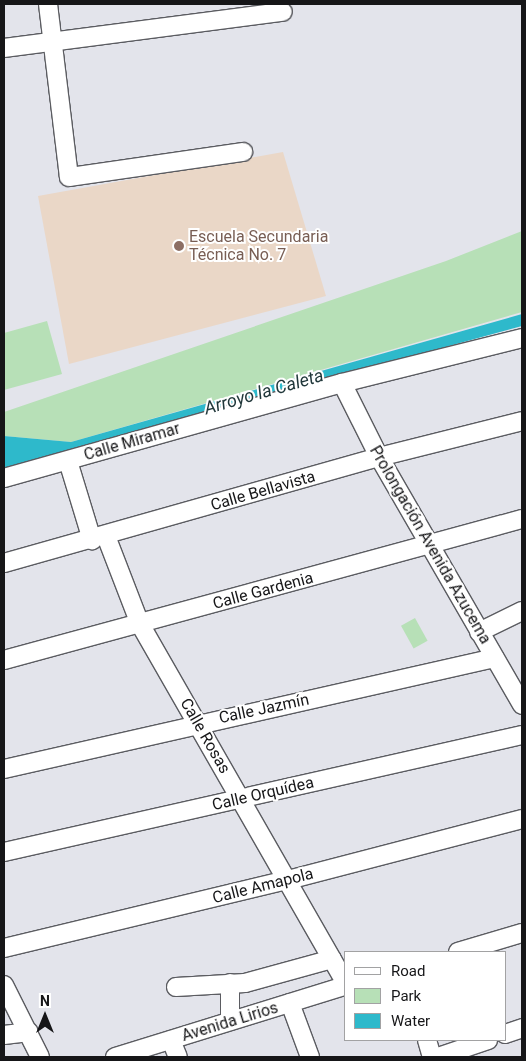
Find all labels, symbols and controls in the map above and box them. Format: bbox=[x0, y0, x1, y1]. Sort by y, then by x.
place label: Escuela Secundaria Técnica No. 7 bbox=[189, 227, 328, 265]
marker: Escuela Secundaria Técnica No. 7 bbox=[173, 240, 185, 252]
water label: Arroyo la Caleta bbox=[202, 365, 326, 419]
street label: Calle Miramar bbox=[82, 419, 182, 465]
street label: Prolongación Avenida Azucema bbox=[365, 442, 495, 648]
street label: Calle Bellavista bbox=[208, 467, 318, 515]
street label: Calle Gardenia bbox=[211, 568, 315, 614]
street label: Calle Jazmín bbox=[217, 690, 311, 728]
street label: Calle Rosas bbox=[176, 695, 234, 777]
street label: Calle Orquídea bbox=[210, 773, 316, 815]
street label: Calle Amapola bbox=[211, 864, 315, 908]
legend bbox=[344, 951, 506, 1041]
text: Road bbox=[391, 962, 425, 980]
text: Park bbox=[391, 987, 421, 1005]
north arrow bbox=[20, 991, 70, 1041]
text: N bbox=[40, 993, 50, 1009]
street label: Avenida Lirios bbox=[179, 998, 281, 1046]
text: Water bbox=[391, 1012, 430, 1030]

